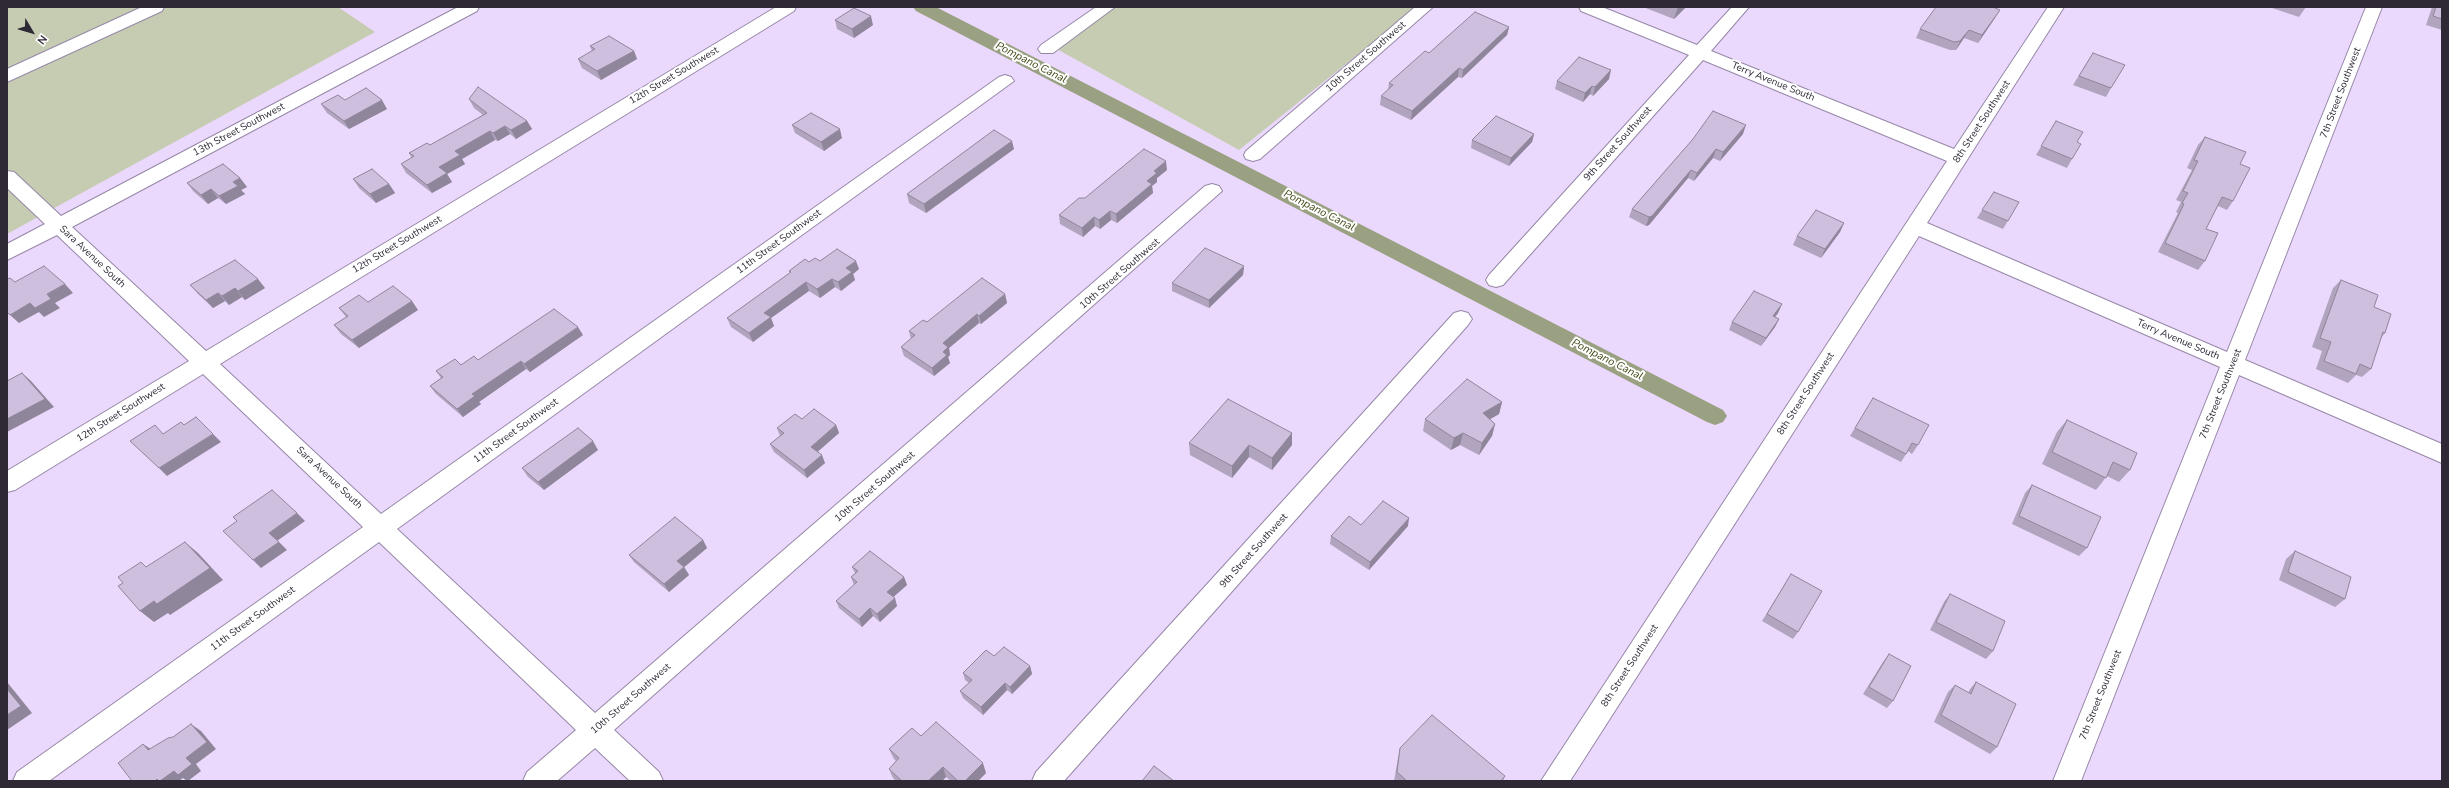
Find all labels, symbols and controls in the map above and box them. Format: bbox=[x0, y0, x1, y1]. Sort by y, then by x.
north arrow bbox=[12, 12, 52, 52]
street label: 10th Street Southwest bbox=[1324, 19, 1408, 95]
text: N bbox=[33, 32, 50, 48]
water label: Pompano Canal bbox=[993, 39, 1069, 87]
street label: 12th Street Southwest bbox=[627, 45, 721, 107]
street label: 7th Street Southwest bbox=[2318, 46, 2364, 140]
street label: Terry Avenue South bbox=[1730, 60, 1816, 104]
street label: 8th Street Southwest bbox=[1951, 78, 2013, 166]
street label: 13th Street Southwest bbox=[191, 101, 287, 159]
street label: 9th Street Southwest bbox=[1581, 104, 1655, 184]
water label: Pompano Canal bbox=[1281, 187, 1357, 235]
street label: 11th Street Southwest bbox=[734, 207, 824, 277]
street label: 12th Street Southwest bbox=[350, 214, 444, 276]
street label: Sara Avenue South bbox=[56, 223, 128, 291]
street label: 10th Street Southwest bbox=[1078, 236, 1162, 312]
street label: Terry Avenue South bbox=[2135, 317, 2221, 363]
water label: Pompano Canal bbox=[1569, 336, 1645, 384]
street label: 7th Street Southwest bbox=[2197, 347, 2245, 441]
street label: 8th Street Southwest bbox=[1775, 350, 1837, 438]
street label: 12th Street Southwest bbox=[75, 381, 167, 445]
street label: 11th Street Southwest bbox=[471, 396, 561, 466]
street label: Sara Avenue South bbox=[293, 444, 365, 512]
street label: 10th Street Southwest bbox=[833, 449, 917, 525]
street label: 9th Street Southwest bbox=[1217, 511, 1291, 591]
street label: 11th Street Southwest bbox=[208, 584, 298, 654]
street label: 8th Street Southwest bbox=[1599, 622, 1661, 710]
street label: 7th Street Southwest bbox=[2077, 648, 2125, 742]
street label: 10th Street Southwest bbox=[589, 661, 673, 737]

